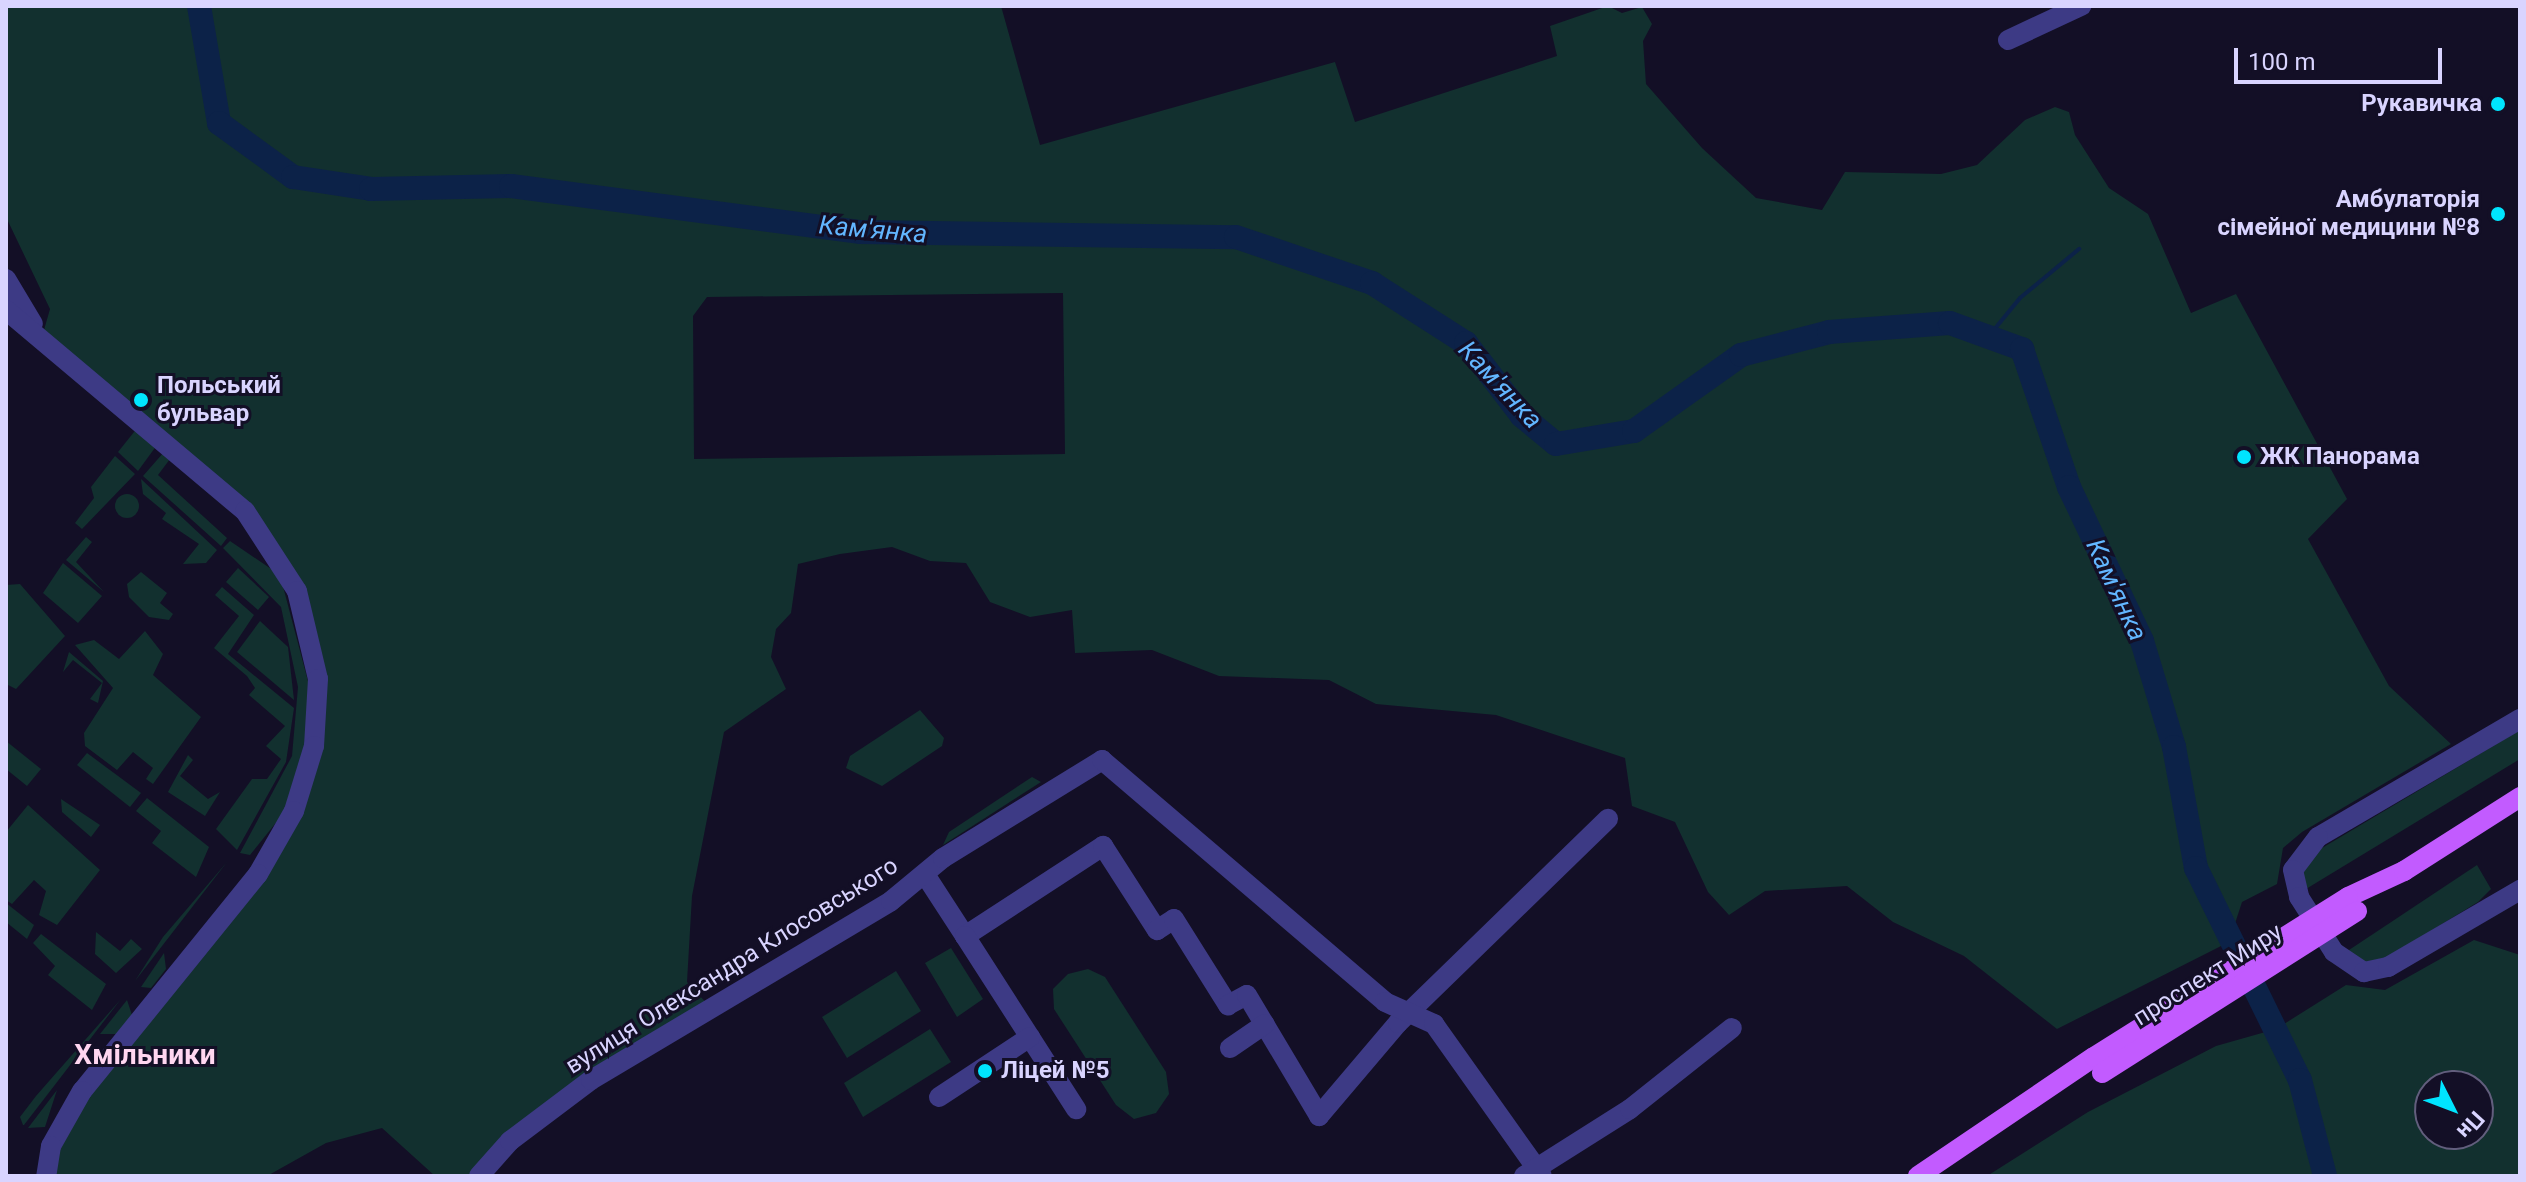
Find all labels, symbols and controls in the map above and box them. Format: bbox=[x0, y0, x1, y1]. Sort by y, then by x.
scale bar bbox=[2238, 32, 2446, 82]
text: 100 m bbox=[2248, 48, 2315, 76]
place label: Рукавичка bbox=[2361, 90, 2482, 118]
marker: Рукавичка bbox=[2489, 95, 2507, 113]
place label: Амбулаторія сімейної медицини №8 bbox=[2218, 186, 2480, 242]
marker: Амбулаторія сімейної медицини №8 bbox=[2487, 203, 2509, 225]
water label: Кам'янка bbox=[817, 210, 929, 250]
water label: Кам'янка bbox=[1451, 335, 1549, 435]
place label: Польський бульвар bbox=[157, 372, 281, 428]
marker: Польський бульвар bbox=[132, 391, 150, 409]
place label: ЖК Панорама bbox=[2260, 443, 2420, 471]
marker: ЖК Панорама bbox=[2235, 448, 2253, 466]
water label: Кам'янка bbox=[2079, 534, 2153, 646]
street label: вулиця Олександра Клосовського bbox=[560, 851, 904, 1081]
street label: проспект Миру bbox=[2128, 918, 2288, 1032]
district label: Хмільники bbox=[74, 1038, 216, 1072]
place label: Ліцей №5 bbox=[1001, 1057, 1110, 1085]
marker: Ліцей №5 bbox=[976, 1062, 994, 1080]
north arrow bbox=[2414, 1070, 2494, 1150]
text: Пн bbox=[2452, 1106, 2489, 1144]

